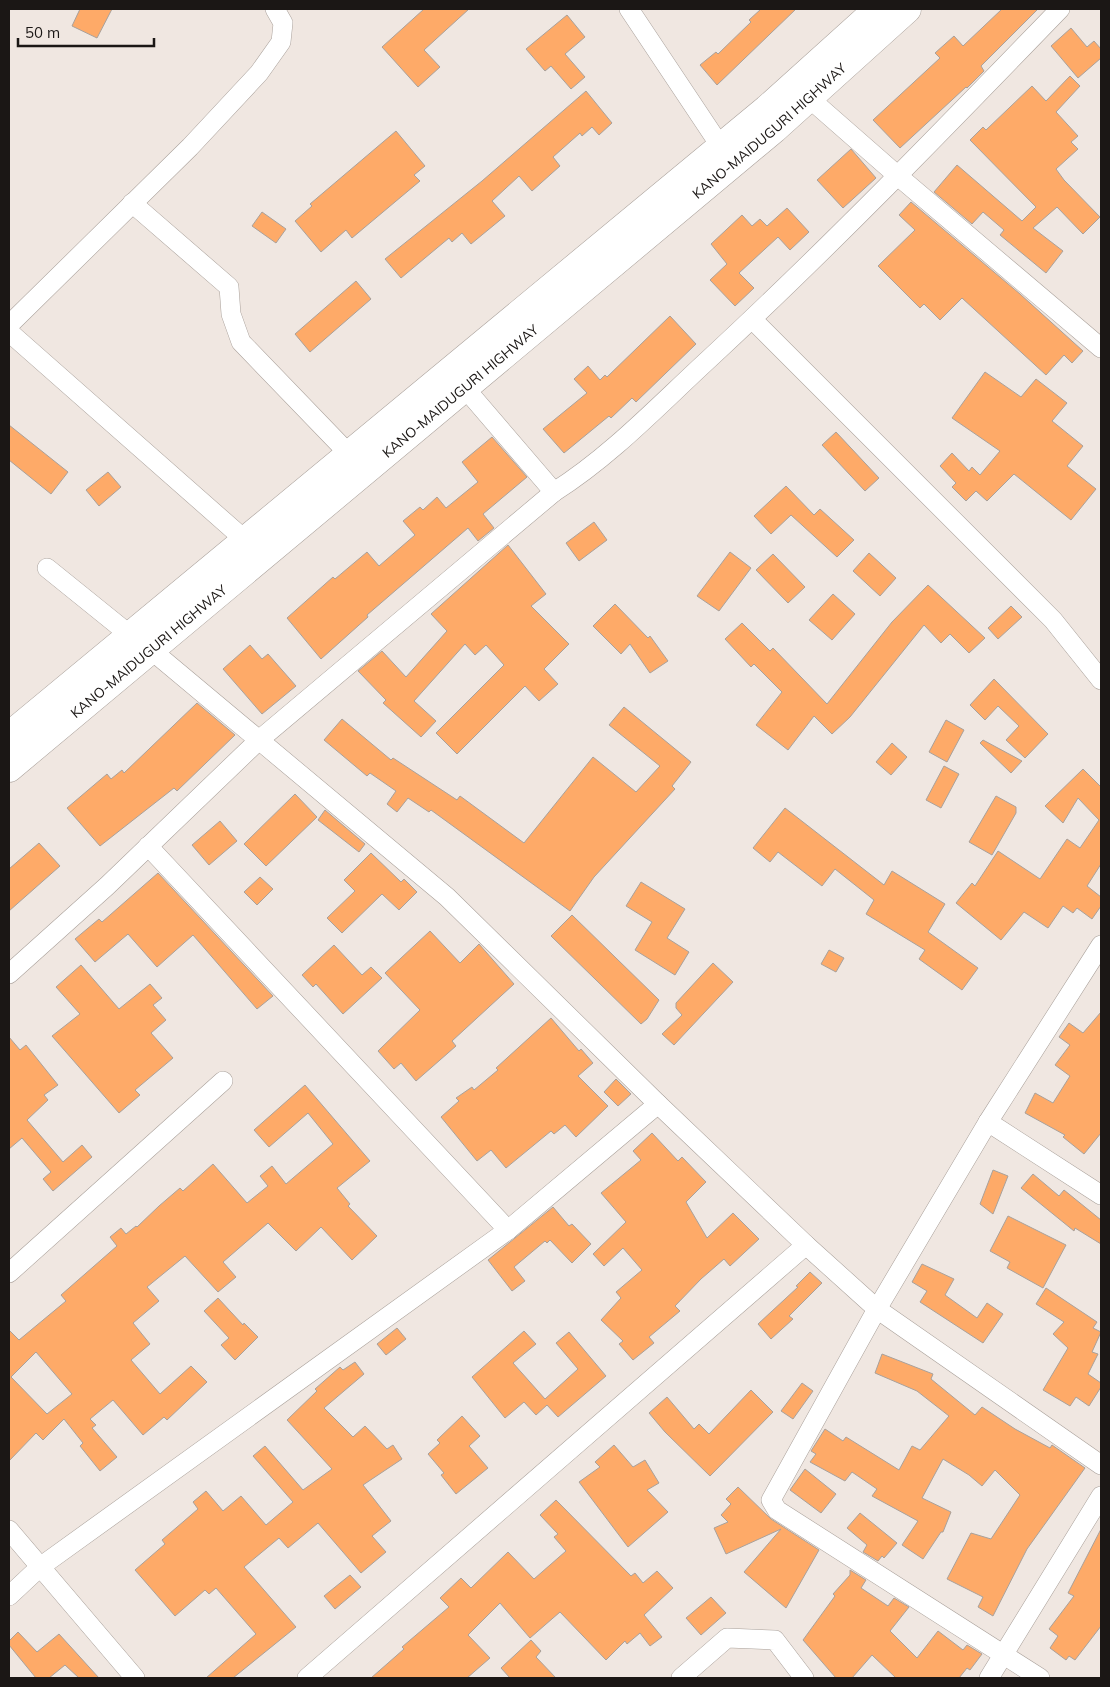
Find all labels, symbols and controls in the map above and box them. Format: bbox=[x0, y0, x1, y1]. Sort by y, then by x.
scale bar bbox=[18, 15, 154, 47]
text: 50 m bbox=[25, 23, 60, 42]
street label: KANO-MAIDUGURI HIGHWAY bbox=[688, 59, 850, 203]
street label: KANO-MAIDUGURI HIGHWAY bbox=[378, 320, 543, 462]
street label: KANO-MAIDUGURI HIGHWAY bbox=[67, 581, 231, 722]

